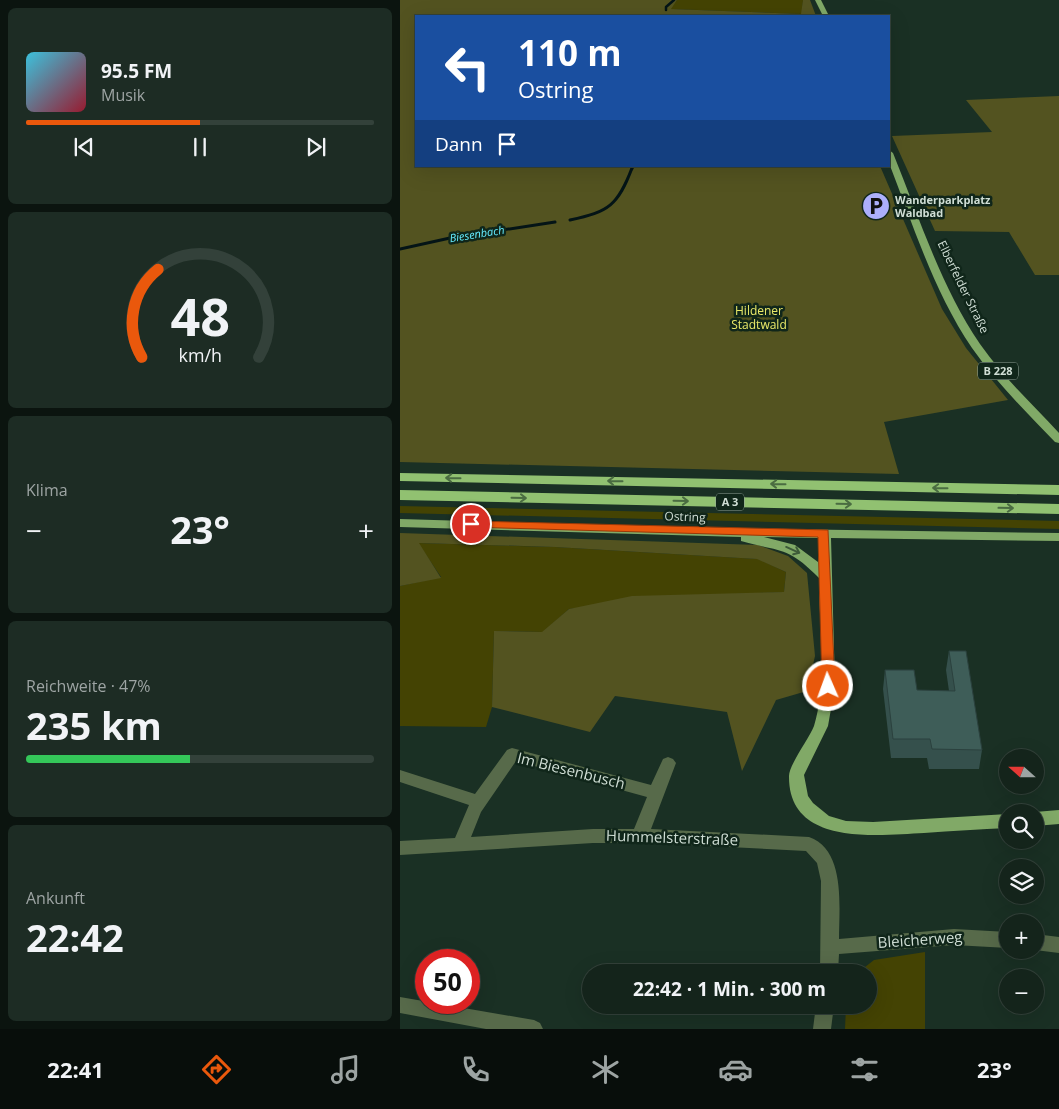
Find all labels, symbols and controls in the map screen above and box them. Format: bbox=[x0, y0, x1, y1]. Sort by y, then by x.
text: 110 m bbox=[518, 29, 622, 76]
icon: left bbox=[435, 35, 500, 100]
text: 95.5 FM bbox=[101, 58, 172, 84]
text: Ostring bbox=[518, 74, 593, 104]
text: Musik bbox=[101, 84, 145, 106]
icon: arrive bbox=[493, 130, 521, 158]
text: Dann bbox=[435, 131, 483, 157]
icon: previous bbox=[70, 133, 98, 161]
icon: pause bbox=[186, 133, 214, 161]
icon: next bbox=[302, 133, 330, 161]
parking icon: Wanderparkplatz Waldbad bbox=[861, 191, 891, 221]
place label: Wanderparkplatz Waldbad bbox=[895, 192, 991, 220]
water label: Biesenbach bbox=[448, 222, 505, 245]
street label: Elberfelder Straße bbox=[934, 238, 993, 336]
text: 48 bbox=[170, 280, 230, 351]
park label: Hildener Stadtwald bbox=[731, 302, 787, 333]
text: km/h bbox=[178, 343, 222, 367]
road number: B 228 bbox=[978, 362, 1018, 380]
one-way arrow bbox=[445, 473, 462, 483]
one-way arrow bbox=[608, 476, 624, 486]
text: Klima bbox=[26, 479, 68, 501]
one-way arrow bbox=[770, 479, 786, 489]
one-way arrow bbox=[933, 483, 949, 492]
one-way arrow bbox=[510, 493, 526, 503]
road number: A 3 bbox=[716, 494, 744, 511]
one-way arrow bbox=[672, 496, 689, 506]
one-way arrow bbox=[835, 500, 851, 509]
text: 23° bbox=[170, 503, 230, 555]
pin bbox=[450, 503, 492, 545]
one-way arrow bbox=[998, 503, 1014, 512]
street label: Ostring bbox=[664, 507, 706, 526]
icon: arrive bbox=[457, 510, 485, 538]
text: − bbox=[26, 511, 42, 549]
text: + bbox=[358, 511, 374, 549]
one-way arrow bbox=[785, 545, 800, 555]
position arrow bbox=[801, 659, 853, 711]
text: Reichweite · 47% bbox=[26, 675, 151, 697]
text: 235 km bbox=[26, 699, 162, 751]
street label: Im Biesenbusch bbox=[515, 747, 627, 793]
north arrow bbox=[999, 749, 1044, 794]
map controls bbox=[999, 749, 1044, 1014]
button: search bbox=[999, 804, 1044, 849]
street label: Hummelsterstraße bbox=[606, 825, 738, 849]
button: layers bbox=[999, 859, 1044, 904]
text: Ankunft bbox=[26, 887, 85, 909]
text: 22:42 bbox=[26, 911, 124, 963]
button: + bbox=[999, 914, 1044, 959]
street label: Bleicherweg bbox=[877, 926, 963, 952]
speed limit sign: 50 bbox=[415, 949, 480, 1014]
button: − bbox=[999, 969, 1044, 1014]
text: 22:42 · 1 Min. · 300 m bbox=[633, 976, 826, 1002]
icon: directions bbox=[199, 1052, 234, 1087]
icon: music bbox=[328, 1052, 363, 1087]
icon: phone bbox=[458, 1052, 493, 1087]
icon: climate bbox=[588, 1052, 623, 1087]
icon: car bbox=[718, 1052, 753, 1087]
icon: filters bbox=[847, 1052, 882, 1087]
text: 22:41 bbox=[47, 1054, 104, 1084]
text: 23° bbox=[977, 1054, 1012, 1084]

